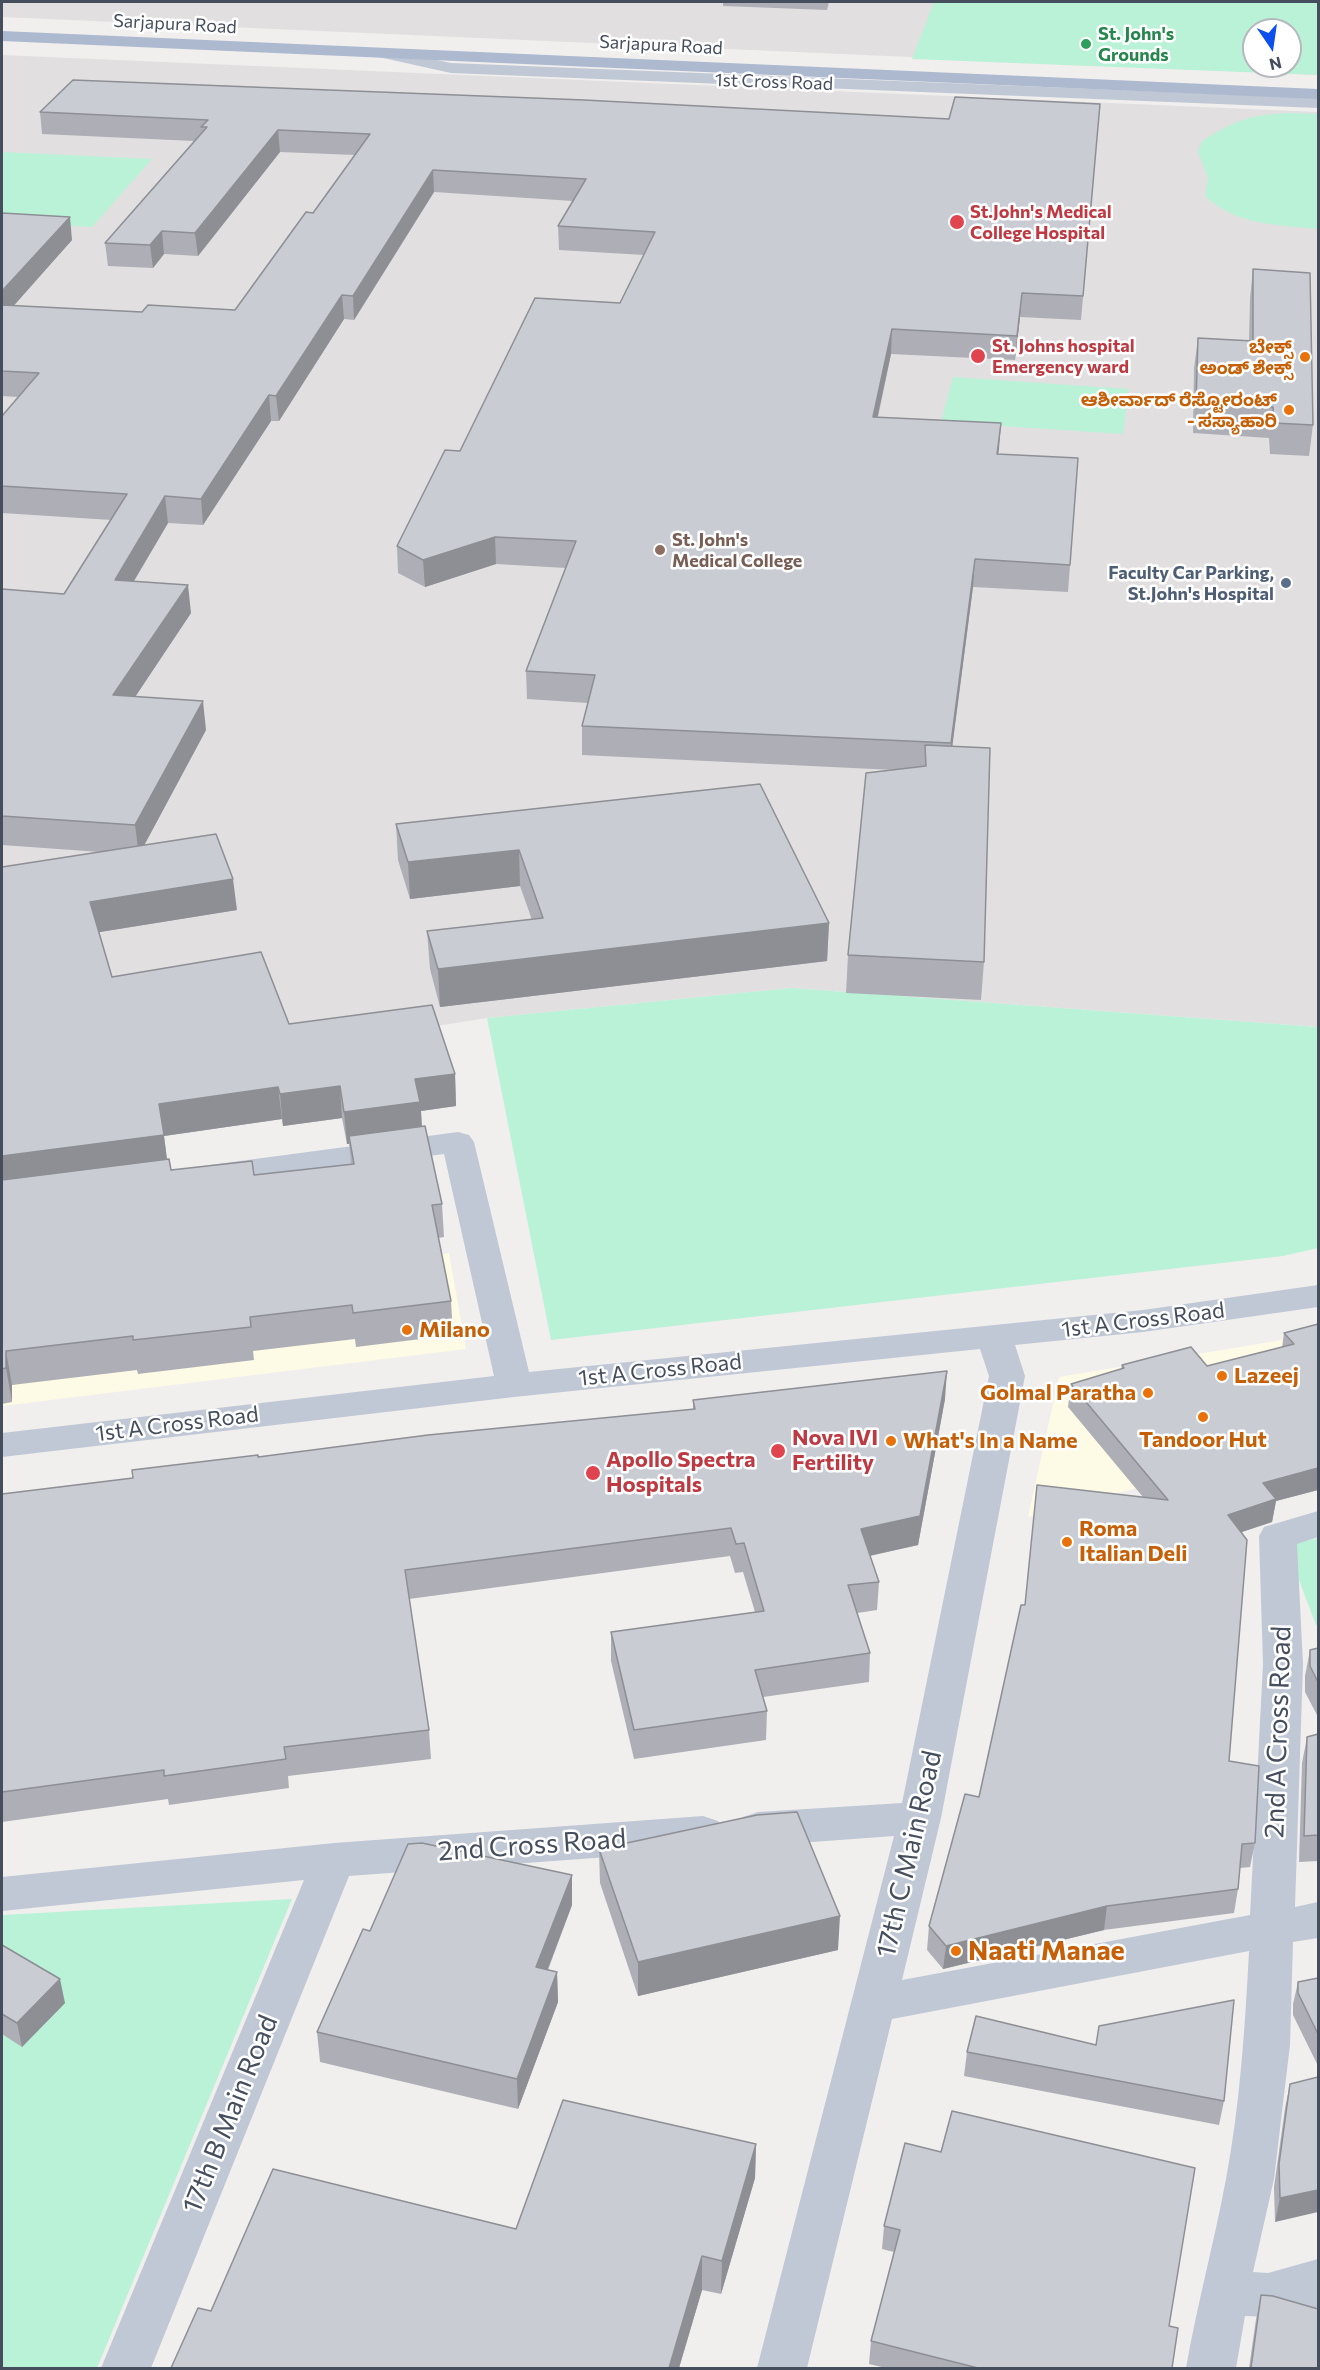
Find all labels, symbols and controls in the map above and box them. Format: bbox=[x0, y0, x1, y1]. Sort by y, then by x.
street label: Sarjapura Road bbox=[113, 10, 237, 38]
north arrow bbox=[1242, 18, 1302, 78]
place label: St. John's Grounds bbox=[1098, 23, 1174, 66]
street label: Sarjapura Road bbox=[599, 31, 723, 59]
marker: St. John's Grounds bbox=[1079, 37, 1093, 51]
text: N bbox=[1268, 53, 1284, 75]
street label: 1st Cross Road bbox=[715, 69, 833, 95]
place label: St.John's Medical College Hospital bbox=[970, 201, 1112, 244]
marker: St.John's Medical College Hospital bbox=[948, 213, 966, 231]
place label: St. Johns hospital Emergency ward bbox=[992, 335, 1135, 378]
place label: ಬೇಕ್ಸ್ ಅಂಡ್ ಶೇಕ್ಸ್ bbox=[1199, 336, 1293, 378]
marker: St. Johns hospital Emergency ward bbox=[969, 347, 987, 365]
marker: ಬೇಕ್ಸ್ ಅಂಡ್ ಶೇಕ್ಸ್ bbox=[1298, 350, 1312, 364]
place label: ಆಶೀರ್ವಾದ್ ರೆಸ್ಟೋರಂಟ್ - ಸಸ್ಯಾಹಾರಿ bbox=[1081, 389, 1277, 432]
marker: ಆಶೀರ್ವಾದ್ ರೆಸ್ಟೋರಂಟ್ - ಸಸ್ಯಾಹಾರಿ bbox=[1282, 403, 1296, 417]
place label: St. John's Medical College bbox=[672, 529, 802, 572]
marker: St. John's Medical College bbox=[653, 543, 667, 557]
place label: Faculty Car Parking, St.John's Hospital bbox=[1108, 562, 1274, 604]
marker: Faculty Car Parking, St.John's Hospital bbox=[1279, 576, 1293, 590]
street label: 1st A Cross Road bbox=[1060, 1297, 1226, 1343]
place label: Milano bbox=[419, 1317, 490, 1343]
marker: Milano bbox=[400, 1323, 414, 1337]
street label: 1st A Cross Road bbox=[577, 1348, 743, 1392]
place label: Lazeej bbox=[1234, 1363, 1299, 1389]
marker: Lazeej bbox=[1215, 1369, 1229, 1383]
place label: Golmal Paratha bbox=[980, 1380, 1136, 1406]
marker: Golmal Paratha bbox=[1141, 1386, 1155, 1400]
street label: 1st A Cross Road bbox=[94, 1401, 260, 1447]
marker: Tandoor Hut bbox=[1196, 1410, 1210, 1424]
place label: Nova IVI Fertility bbox=[792, 1425, 878, 1476]
place label: Tandoor Hut bbox=[1139, 1427, 1267, 1453]
place label: What's In a Name bbox=[903, 1428, 1078, 1454]
marker: What's In a Name bbox=[884, 1434, 898, 1448]
marker: Nova IVI Fertility bbox=[769, 1442, 787, 1460]
place label: Apollo Spectra Hospitals bbox=[606, 1447, 756, 1498]
marker: Apollo Spectra Hospitals bbox=[584, 1464, 602, 1482]
place label: Roma Italian Deli bbox=[1079, 1516, 1187, 1568]
marker: Roma Italian Deli bbox=[1060, 1535, 1074, 1549]
street label: 2nd A Cross Road bbox=[1258, 1625, 1298, 1839]
street label: 17th C Main Road bbox=[869, 1747, 949, 1961]
street label: 2nd Cross Road bbox=[437, 1822, 627, 1868]
place label: Naati Manae bbox=[968, 1935, 1125, 1967]
marker: Naati Manae bbox=[949, 1944, 963, 1958]
street label: 17th B Main Road bbox=[176, 2010, 284, 2218]

